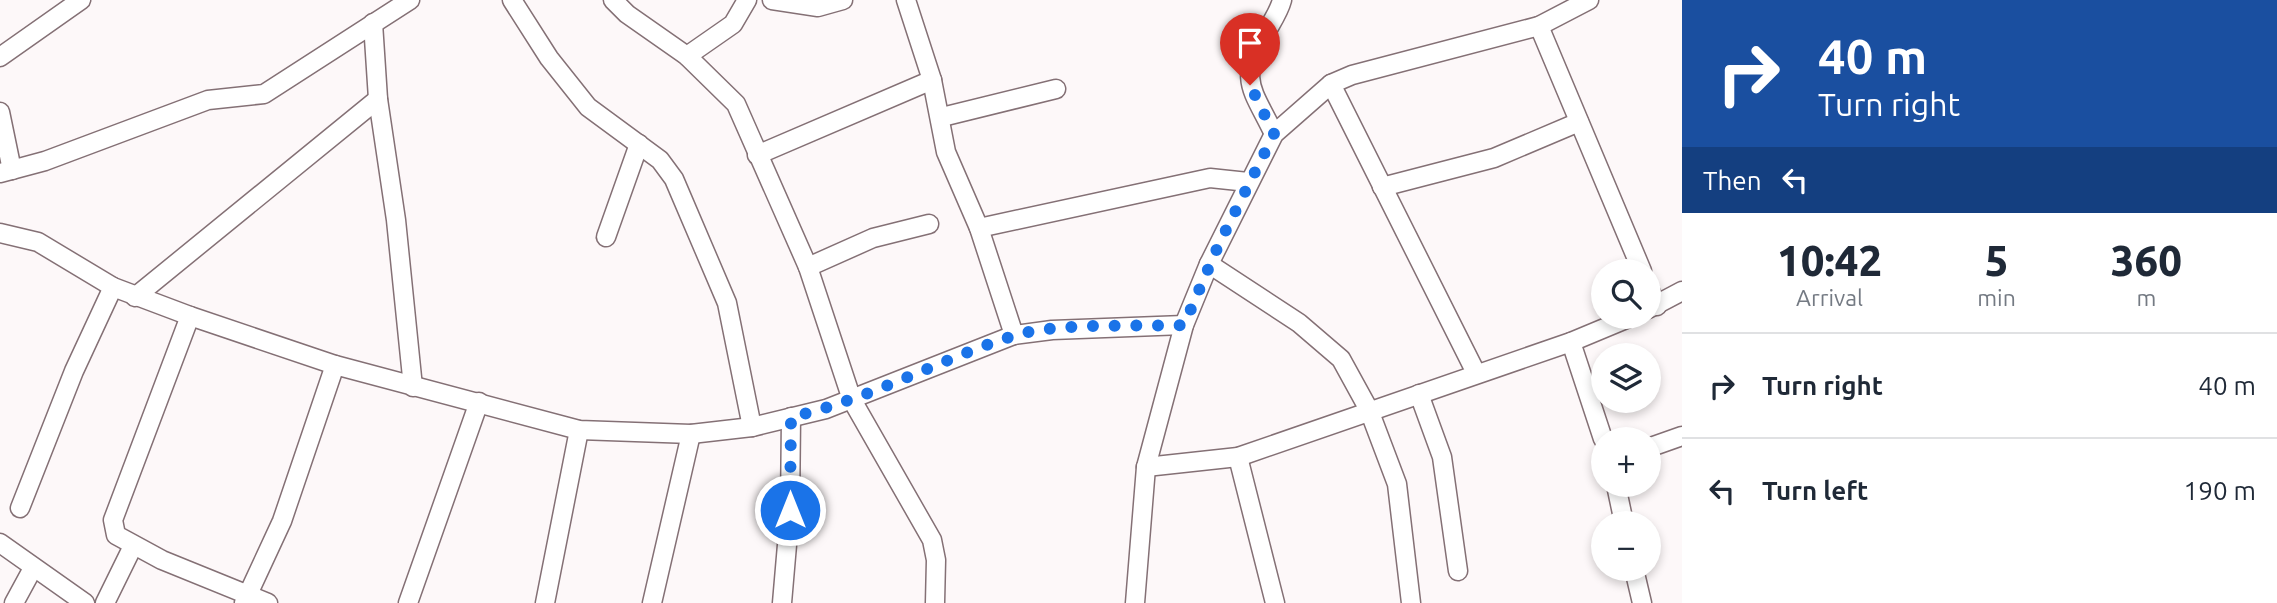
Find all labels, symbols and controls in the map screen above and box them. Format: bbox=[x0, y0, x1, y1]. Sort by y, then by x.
pin bbox=[1220, 13, 1280, 85]
icon: arrive bbox=[1231, 24, 1269, 62]
icon: right bbox=[1703, 28, 1794, 119]
text: 40 m bbox=[1818, 28, 1927, 83]
text: Turn right bbox=[1818, 86, 1960, 122]
icon: left bbox=[1776, 161, 1814, 199]
text: Then bbox=[1703, 166, 1762, 195]
text: 10:42 bbox=[1777, 237, 1882, 284]
text: 5 bbox=[1985, 237, 2008, 284]
text: 360 bbox=[2111, 237, 2182, 284]
map controls bbox=[1591, 259, 1661, 581]
button: search bbox=[1591, 259, 1661, 329]
text: Arrival bbox=[1796, 285, 1863, 310]
text: min bbox=[1977, 285, 2016, 310]
text: m bbox=[2136, 285, 2156, 310]
button: layers bbox=[1591, 343, 1661, 413]
icon: right bbox=[1703, 367, 1741, 405]
text: Turn right bbox=[1762, 371, 1883, 400]
text: 40 m bbox=[2198, 371, 2256, 400]
button: + bbox=[1591, 427, 1661, 497]
icon: left bbox=[1703, 472, 1741, 510]
position arrow bbox=[753, 473, 827, 547]
text: Turn left bbox=[1762, 476, 1868, 505]
text: 190 m bbox=[2184, 476, 2256, 505]
button: − bbox=[1591, 511, 1661, 581]

